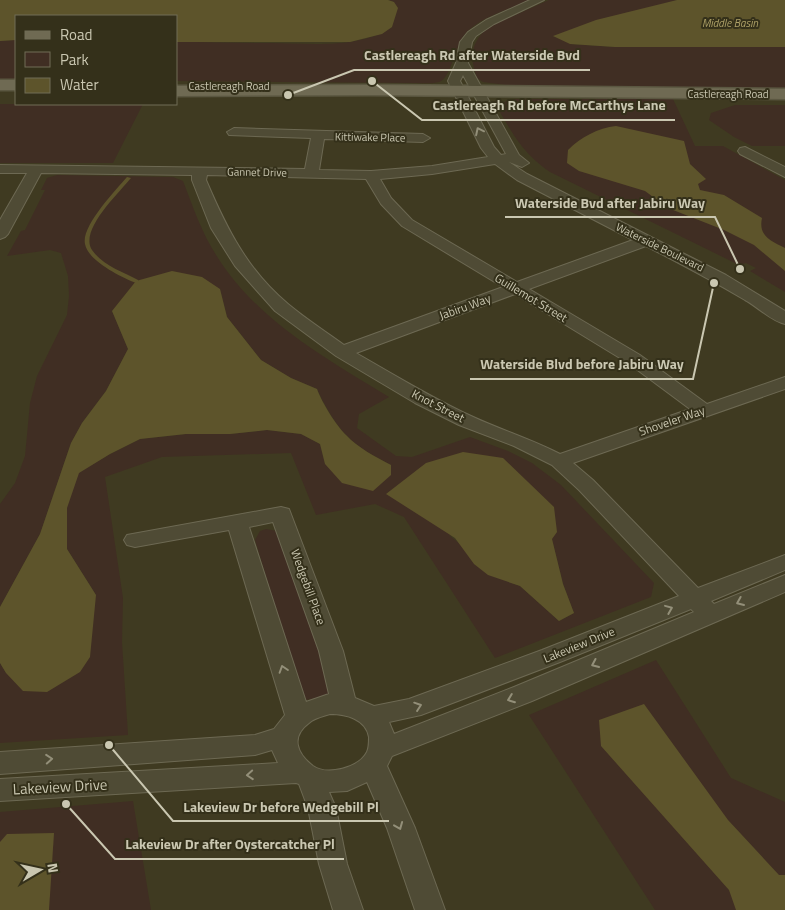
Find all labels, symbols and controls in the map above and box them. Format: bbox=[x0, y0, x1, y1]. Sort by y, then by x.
legend bbox=[15, 15, 178, 105]
water label: Middle Basin bbox=[702, 15, 759, 31]
text: Road bbox=[60, 23, 92, 46]
callout: Castlereagh Rd after Waterside Bvd bbox=[354, 41, 590, 70]
text: Castlereagh Rd after Waterside Bvd bbox=[364, 44, 580, 65]
text: Park bbox=[60, 48, 89, 71]
text: Water bbox=[60, 73, 99, 96]
street label: Castlereagh Road bbox=[188, 78, 270, 94]
street label: Castlereagh Road bbox=[687, 86, 769, 102]
callout: Castlereagh Rd before McCarthys Lane bbox=[422, 91, 675, 120]
text: Castlereagh Rd before McCarthys Lane bbox=[432, 94, 666, 115]
one-way arrow bbox=[475, 127, 485, 136]
street label: Kittiwake Place bbox=[335, 128, 406, 146]
street label: Gannet Drive bbox=[227, 163, 288, 181]
callout: Waterside Bvd after Jabiru Way bbox=[505, 188, 715, 217]
text: Waterside Bvd after Jabiru Way bbox=[515, 192, 705, 213]
street label: Waterside Boulevard bbox=[613, 219, 707, 275]
street label: Guillemot Street bbox=[491, 268, 572, 327]
street label: Jabiru Way bbox=[436, 288, 494, 325]
callout: Waterside Blvd before Jabiru Way bbox=[470, 350, 693, 379]
text: Waterside Blvd before Jabiru Way bbox=[480, 353, 684, 374]
street label: Knot Street bbox=[408, 384, 469, 427]
street label: Shoveler Way bbox=[636, 400, 708, 441]
street label: Wedgebill Place bbox=[286, 546, 331, 627]
one-way arrow bbox=[736, 595, 745, 606]
one-way arrow bbox=[664, 605, 672, 615]
street label: Lakeview Drive bbox=[540, 622, 617, 668]
one-way arrow bbox=[591, 657, 600, 668]
one-way arrow bbox=[279, 666, 289, 674]
one-way arrow bbox=[508, 693, 516, 703]
one-way arrow bbox=[413, 702, 422, 712]
one-way arrow bbox=[45, 754, 53, 765]
one-way arrow bbox=[246, 770, 254, 781]
street label: Lakeview Drive bbox=[12, 773, 108, 800]
callout: Lakeview Dr before Wedgebill Pl bbox=[173, 792, 389, 821]
text: Lakeview Dr before Wedgebill Pl bbox=[183, 796, 379, 817]
one-way arrow bbox=[393, 821, 404, 830]
callout: Lakeview Dr after Oystercatcher Pl bbox=[115, 830, 344, 859]
text: Lakeview Dr after Oystercatcher Pl bbox=[125, 833, 335, 854]
north arrow bbox=[15, 845, 65, 895]
text: N bbox=[42, 861, 64, 874]

